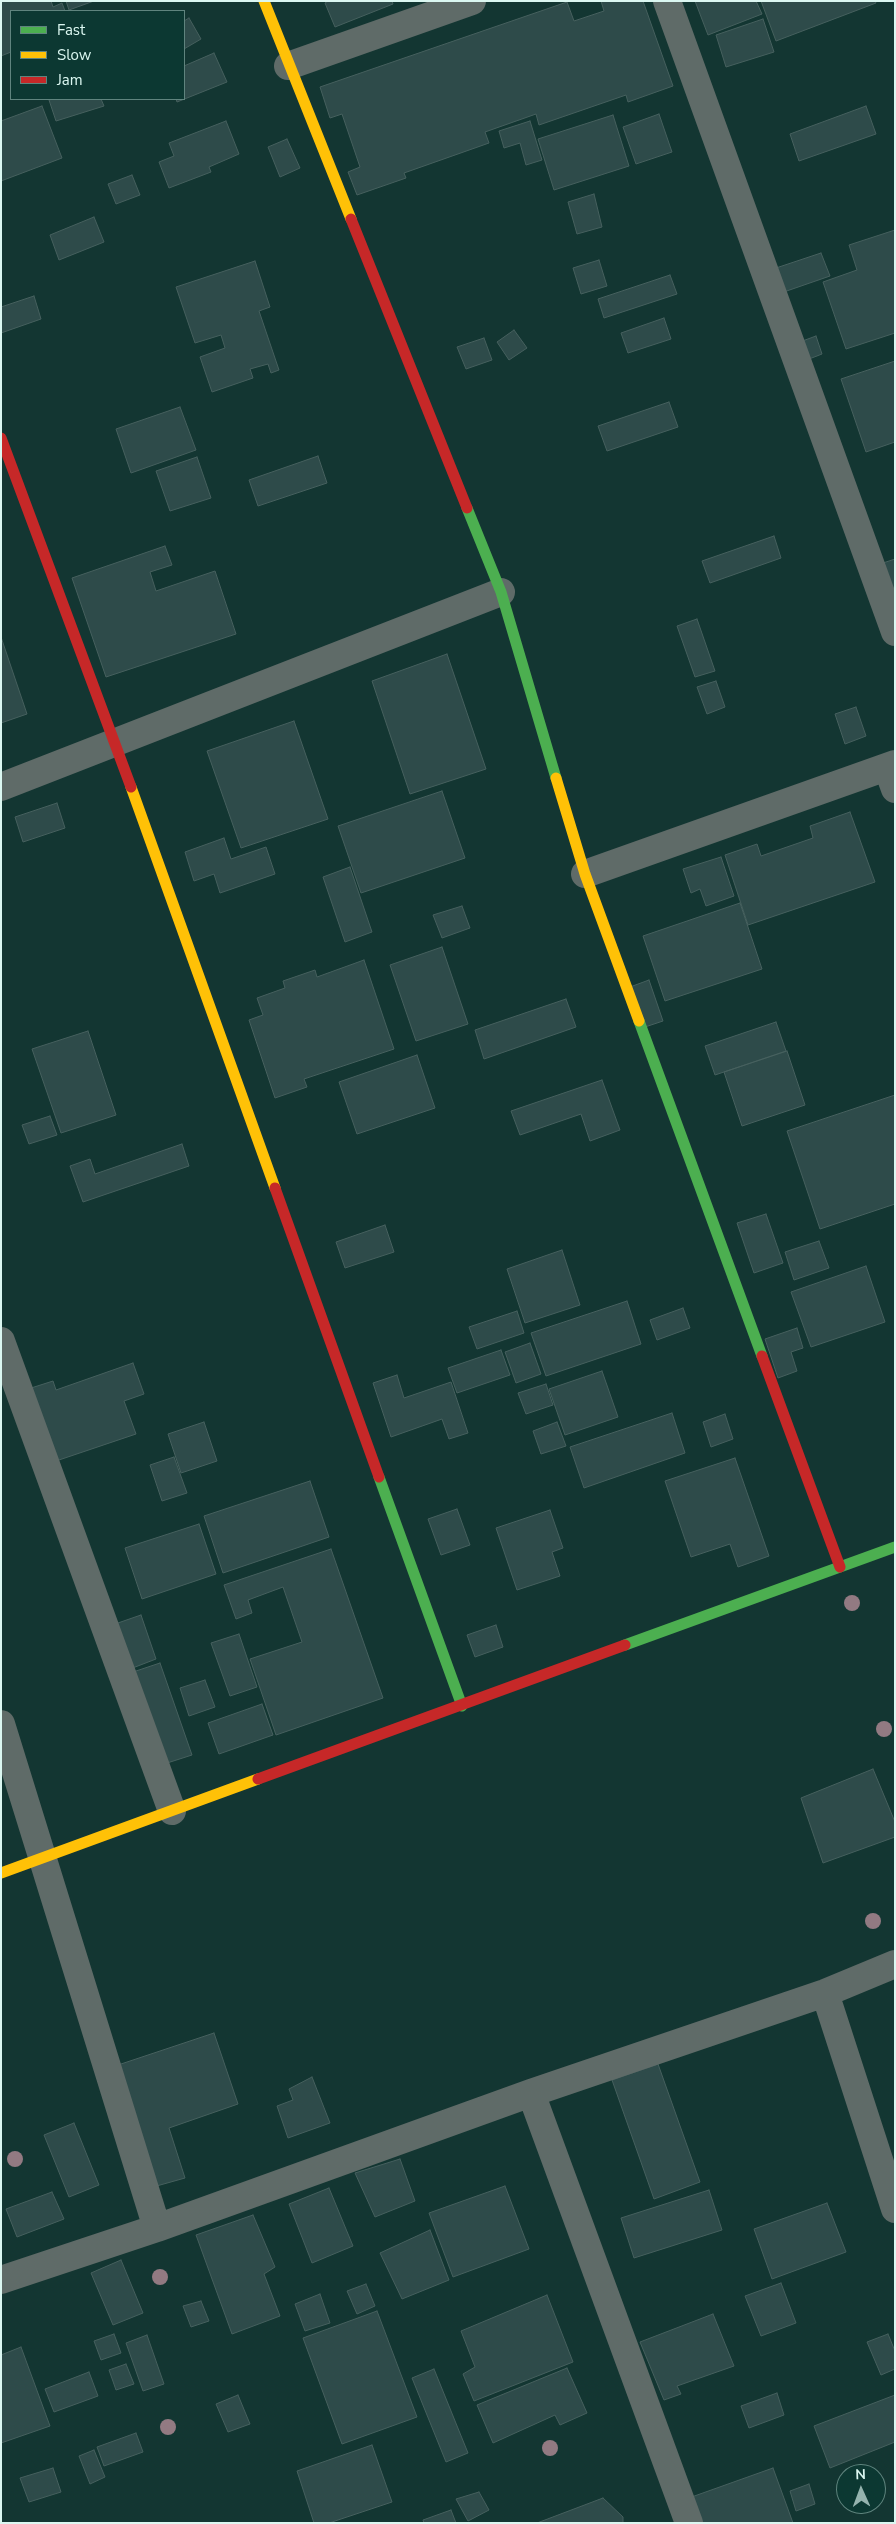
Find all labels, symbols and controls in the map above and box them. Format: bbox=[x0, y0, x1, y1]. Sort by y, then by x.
legend bbox=[10, 10, 185, 100]
text: Fast bbox=[57, 20, 85, 40]
text: Slow bbox=[57, 45, 91, 65]
text: Jam bbox=[57, 70, 83, 90]
north arrow bbox=[836, 2464, 886, 2514]
text: N bbox=[855, 2465, 866, 2484]

